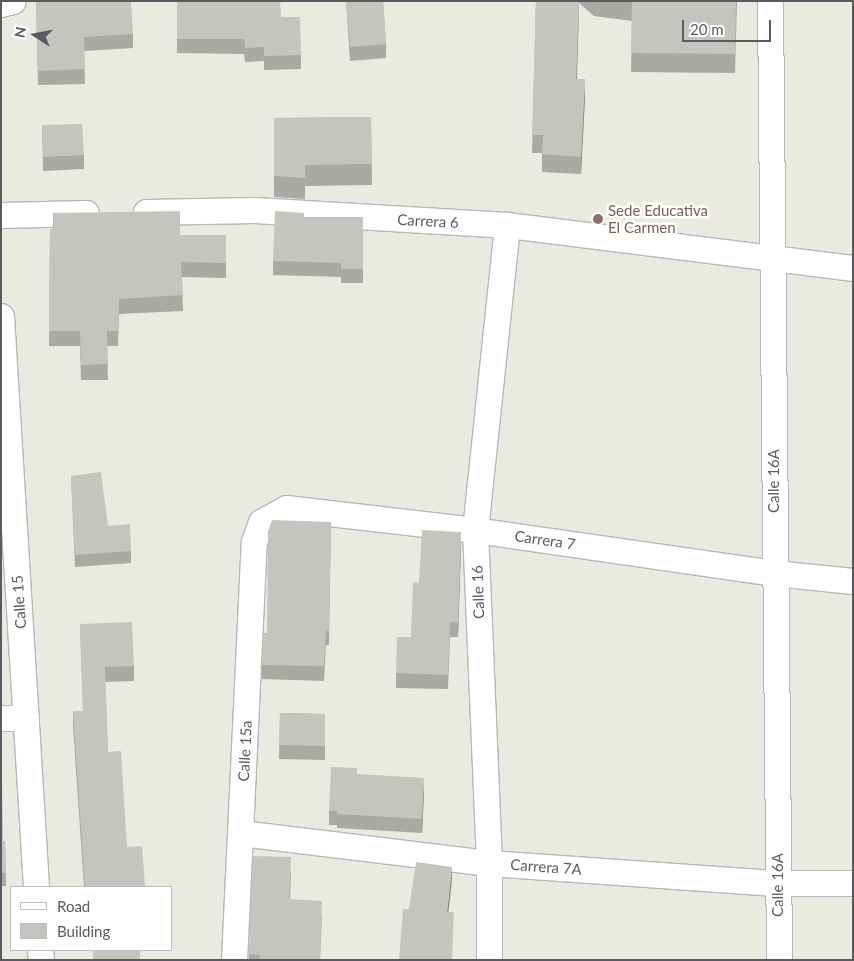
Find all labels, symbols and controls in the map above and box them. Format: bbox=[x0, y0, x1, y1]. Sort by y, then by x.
north arrow bbox=[10, 10, 60, 60]
scale bar bbox=[684, 10, 773, 42]
text: 20 m bbox=[690, 20, 724, 38]
text: N bbox=[10, 25, 29, 39]
place label: Sede Educativa El Carmen bbox=[608, 201, 708, 236]
street label: Carrera 6 bbox=[397, 210, 459, 232]
marker: Sede Educativa El Carmen bbox=[592, 213, 604, 225]
street label: Calle 16A bbox=[765, 449, 783, 513]
street label: Carrera 7 bbox=[513, 527, 577, 553]
street label: Calle 16 bbox=[468, 565, 488, 619]
street label: Calle 15 bbox=[8, 575, 30, 629]
street label: Calle 15a bbox=[234, 720, 256, 782]
street label: Calle 16A bbox=[769, 853, 787, 917]
street label: Carrera 7A bbox=[510, 856, 582, 878]
legend bbox=[10, 886, 172, 951]
text: Road bbox=[57, 897, 90, 915]
text: Building bbox=[57, 922, 110, 940]

